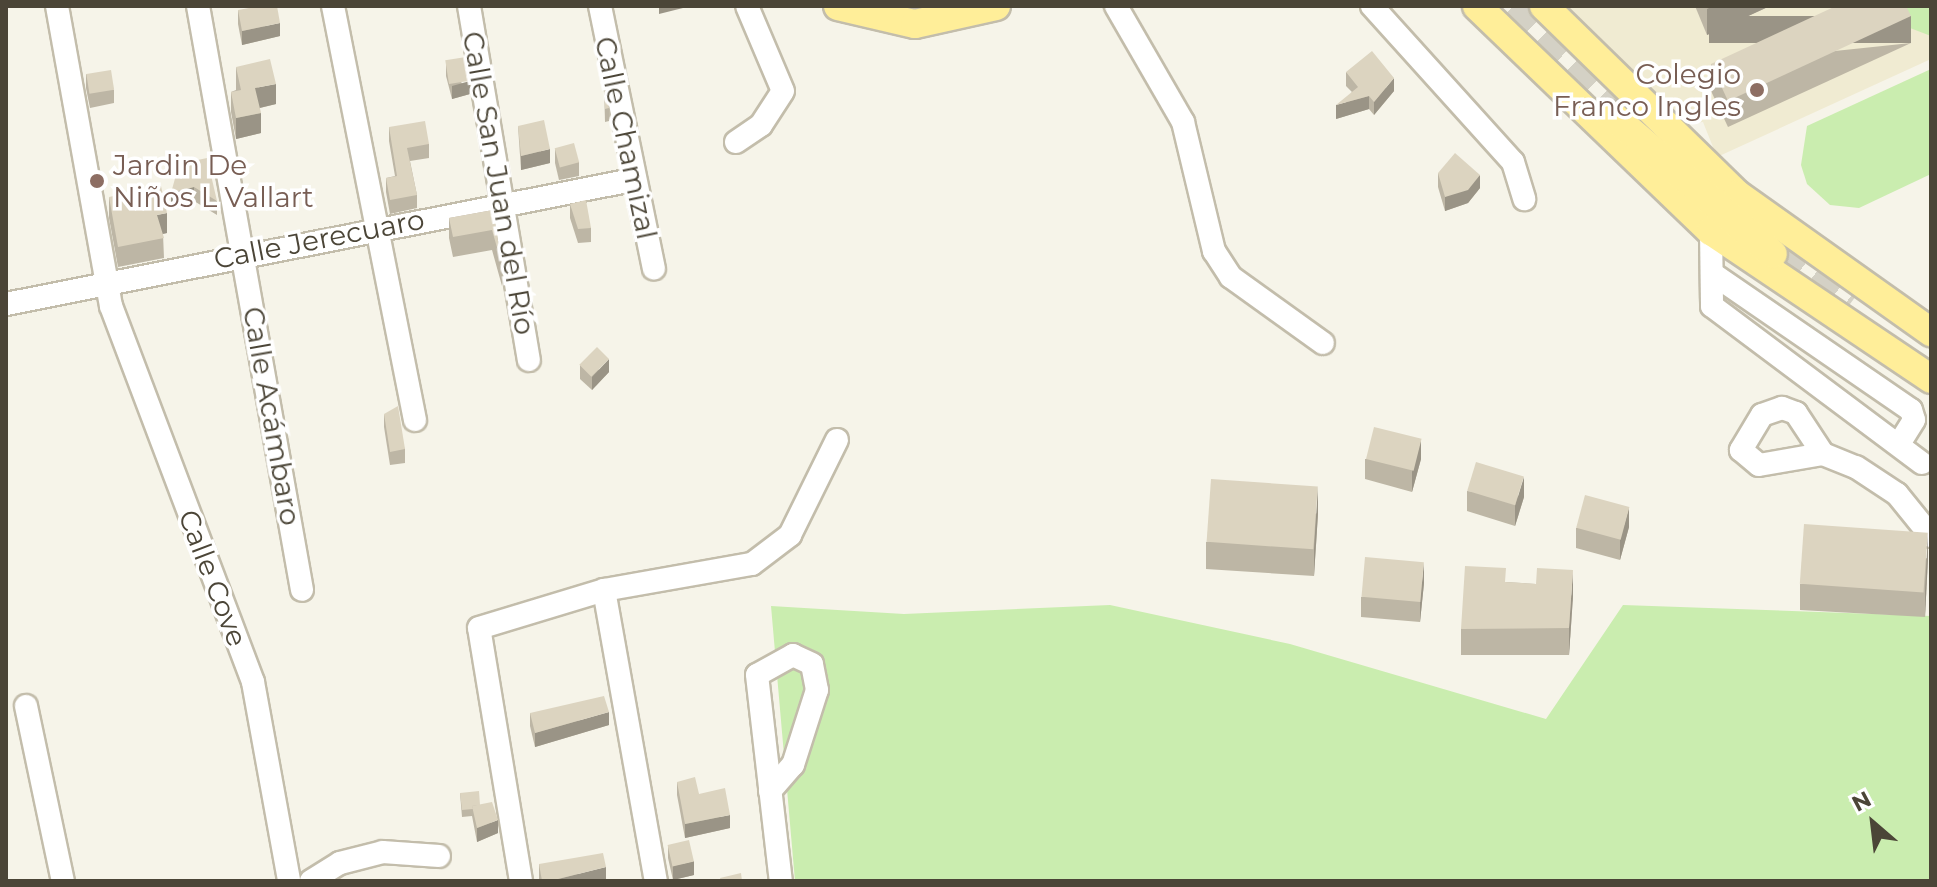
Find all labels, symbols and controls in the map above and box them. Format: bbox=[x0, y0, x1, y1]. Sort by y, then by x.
street label: Calle San Juan del Río bbox=[456, 29, 542, 337]
street label: Calle Chamizal bbox=[588, 34, 664, 242]
place label: Colegio Franco Ingles bbox=[1553, 57, 1741, 123]
marker: Colegio Franco Ingles bbox=[1748, 81, 1766, 99]
place label: Jardin De Niños L Vallart bbox=[113, 148, 314, 214]
marker: Jardin De Niños L Vallart bbox=[88, 172, 106, 190]
street label: Calle Jerecuaro bbox=[211, 202, 427, 276]
street label: Calle Acámbaro bbox=[236, 304, 308, 528]
street label: Calle Cove bbox=[172, 505, 254, 651]
north arrow bbox=[1833, 783, 1913, 863]
text: N bbox=[1847, 785, 1876, 817]

